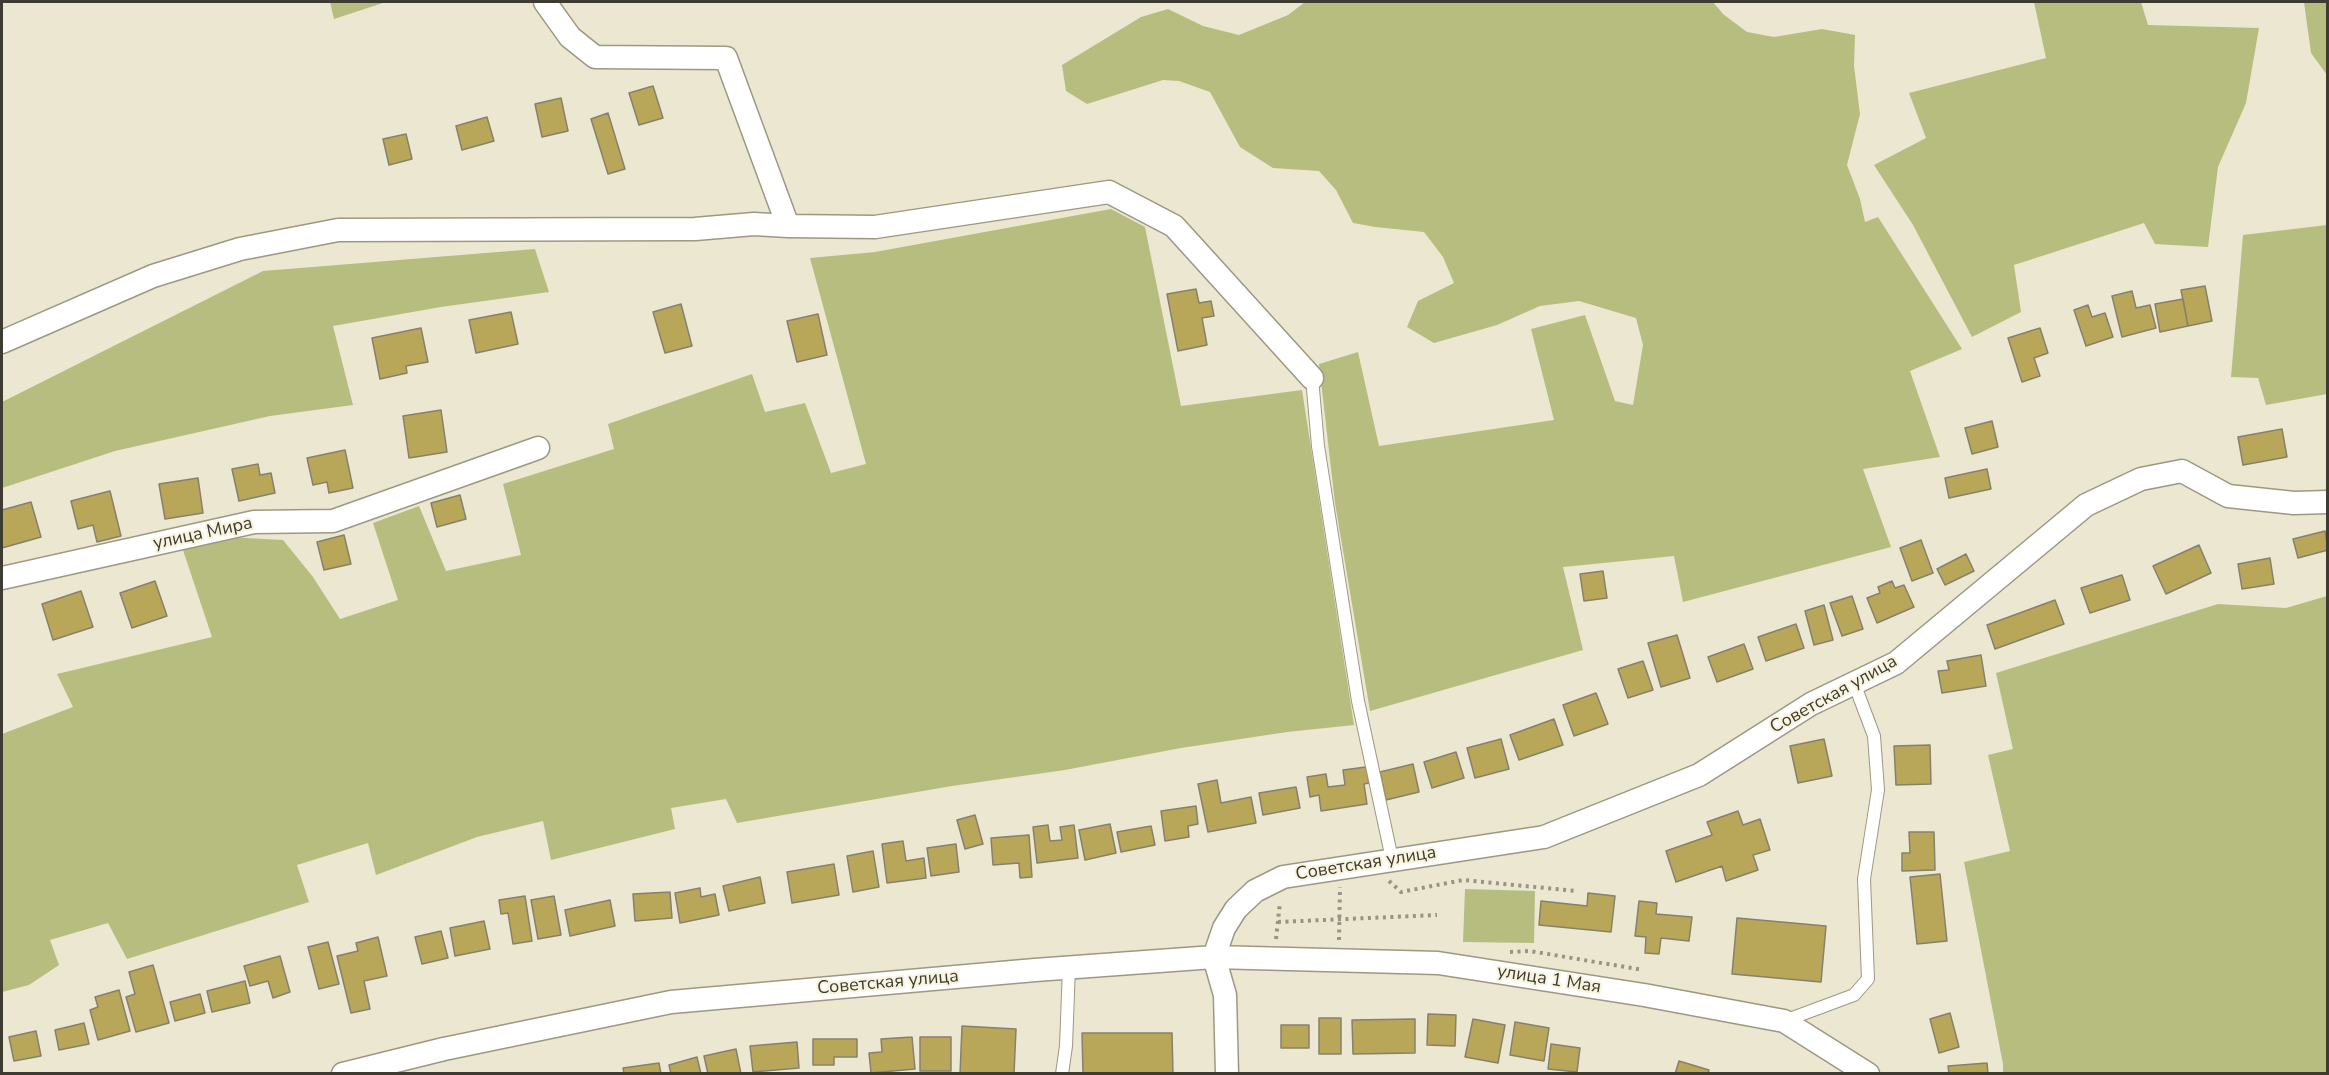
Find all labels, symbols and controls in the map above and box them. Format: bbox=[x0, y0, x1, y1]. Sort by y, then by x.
street label: улица Мира bbox=[151, 513, 255, 555]
street label: Советская улица bbox=[1767, 651, 1901, 739]
street label: Советская улица bbox=[1294, 842, 1438, 886]
street label: улица 1 Мая bbox=[1495, 961, 1603, 999]
street label: Советская улица bbox=[816, 966, 960, 1000]

